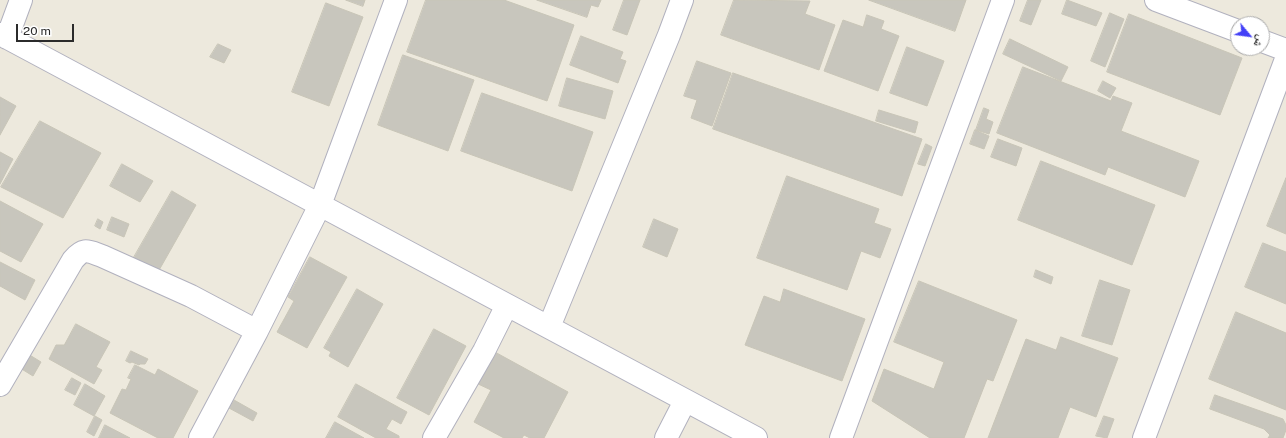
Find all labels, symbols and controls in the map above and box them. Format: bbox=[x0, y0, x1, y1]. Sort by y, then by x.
scale bar bbox=[18, 16, 76, 42]
north arrow bbox=[1230, 16, 1270, 56]
text: 20 m bbox=[23, 24, 51, 38]
text: ش bbox=[1252, 33, 1268, 49]

